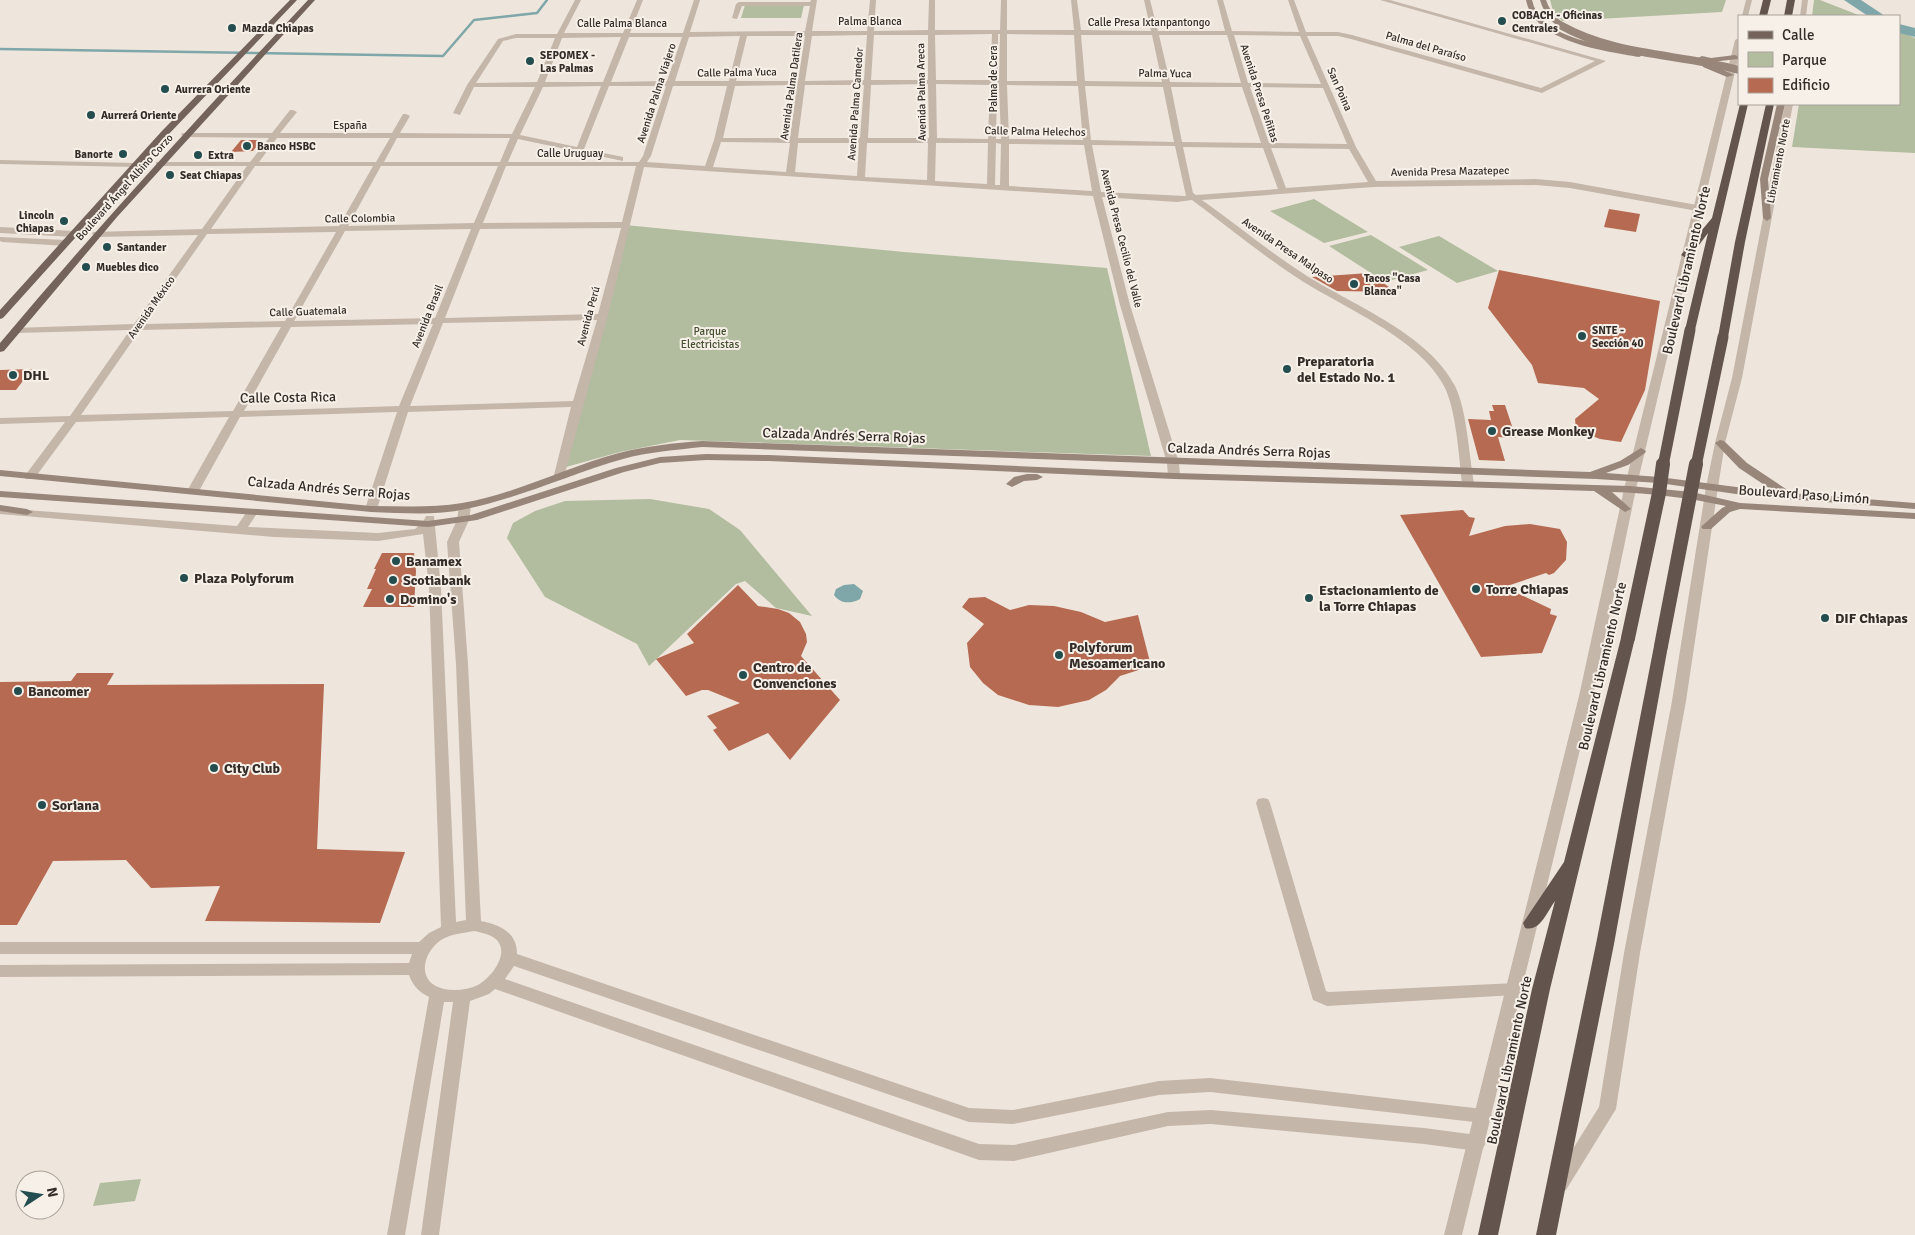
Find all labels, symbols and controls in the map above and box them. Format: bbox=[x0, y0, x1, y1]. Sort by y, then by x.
place label: COBACH - Oficinas Centrales bbox=[1512, 9, 1602, 35]
street label: Palma Blanca bbox=[838, 15, 902, 28]
marker: COBACH - Oficinas Centrales bbox=[1496, 15, 1508, 27]
legend bbox=[1738, 15, 1900, 105]
street label: Calle Presa Ixtanpantongo bbox=[1088, 16, 1211, 29]
street label: Calle Palma Blanca bbox=[577, 17, 667, 30]
marker: Mazda Chiapas bbox=[226, 22, 238, 34]
place label: Mazda Chiapas bbox=[242, 22, 314, 35]
text: Calle bbox=[1782, 26, 1815, 44]
street label: Palma del Paraíso bbox=[1384, 29, 1468, 64]
street label: Avenida Palma Datilera bbox=[777, 31, 806, 141]
street label: Avenida Palma Viajero bbox=[634, 41, 679, 145]
street label: Avenida Palma Areca bbox=[914, 42, 929, 141]
street label: Avenida Presa Peñitas bbox=[1237, 42, 1282, 144]
street label: Palma de Cera bbox=[987, 45, 1000, 112]
street label: Avenida Palma Camedor bbox=[845, 47, 866, 161]
place label: SEPOMEX - Las Palmas bbox=[540, 49, 595, 75]
text: Parque bbox=[1782, 51, 1827, 69]
marker: SEPOMEX - Las Palmas bbox=[524, 55, 536, 67]
street label: Calle Palma Yuca bbox=[697, 65, 777, 80]
street label: San Poina bbox=[1324, 65, 1355, 113]
street label: Palma Yuca bbox=[1138, 67, 1192, 80]
text: Edificio bbox=[1782, 76, 1830, 94]
marker: Aurrera Oriente bbox=[159, 83, 171, 95]
place label: Aurrera Oriente bbox=[175, 83, 251, 96]
marker: Aurrerá Oriente bbox=[85, 109, 97, 121]
place label: Aurrerá Oriente bbox=[101, 109, 177, 122]
street label: Libramiento Norte bbox=[1764, 118, 1793, 204]
street label: España bbox=[333, 119, 367, 132]
street label: Calle Palma Helechos bbox=[984, 124, 1086, 139]
street label: Boulevard Ángel Albino Corzo bbox=[72, 130, 176, 243]
marker: Banco HSBC bbox=[241, 140, 253, 152]
place label: Banco HSBC bbox=[257, 140, 316, 153]
street label: Calle Uruguay bbox=[537, 147, 604, 160]
place label: Banorte bbox=[75, 148, 114, 161]
marker: Banorte bbox=[117, 148, 129, 160]
marker: Extra bbox=[192, 149, 204, 161]
place label: Extra bbox=[208, 149, 234, 162]
street label: Avenida Presa Mazatepec bbox=[1391, 164, 1509, 179]
street label: Avenida Presa Cecilio del Valle bbox=[1098, 167, 1145, 309]
marker: Seat Chiapas bbox=[164, 169, 176, 181]
place label: Seat Chiapas bbox=[180, 169, 242, 182]
street label: Boulevard Libramiento Norte bbox=[1659, 184, 1714, 356]
place label: Lincoln Chiapas bbox=[16, 209, 54, 235]
street label: Calle Colombia bbox=[325, 211, 396, 226]
marker: Lincoln Chiapas bbox=[58, 215, 70, 227]
street label: Avenida Presa Malpaso bbox=[1239, 215, 1336, 286]
marker: Santander bbox=[101, 241, 113, 253]
place label: Santander bbox=[117, 241, 167, 254]
marker: Muebles dico bbox=[80, 261, 92, 273]
place label: Muebles dico bbox=[96, 261, 159, 274]
place label: Tacos "Casa Blanca" bbox=[1364, 272, 1421, 298]
street label: Avenida México bbox=[125, 273, 178, 341]
marker: Tacos "Casa Blanca" bbox=[1348, 278, 1360, 290]
street label: Avenida Brasil bbox=[409, 283, 446, 350]
street label: Avenida Perú bbox=[574, 285, 603, 347]
street label: Calle Guatemala bbox=[269, 304, 347, 319]
place label: SNTE - Sección 40 bbox=[1592, 324, 1643, 350]
park label: Parque Electricistas bbox=[681, 325, 739, 351]
marker: SNTE - Sección 40 bbox=[1576, 330, 1588, 342]
place label: Preparatoria del Estado No. 1 bbox=[1297, 353, 1395, 386]
marker: Preparatoria del Estado No. 1 bbox=[1281, 363, 1293, 375]
place label: DHL bbox=[23, 367, 50, 384]
marker: DHL bbox=[7, 369, 19, 381]
street label: Calle Costa Rica bbox=[240, 388, 336, 407]
place label: Grease Monkey bbox=[1502, 423, 1594, 440]
street label: Calzada Andrés Serra Rojas bbox=[762, 424, 926, 447]
marker: Grease Monkey bbox=[1486, 425, 1498, 437]
street label: Calzada Andrés Serra Rojas bbox=[1167, 439, 1331, 462]
street label: Calzada Andrés Serra Rojas bbox=[247, 473, 411, 504]
street label: Boulevard Paso Limón bbox=[1738, 481, 1870, 508]
place label: Banamex bbox=[406, 553, 462, 570]
marker: Banamex bbox=[390, 555, 402, 567]
place label: Plaza Polyforum bbox=[194, 570, 294, 587]
marker: Plaza Polyforum bbox=[178, 572, 190, 584]
place label: Scotiabank bbox=[403, 572, 472, 589]
marker: Scotiabank bbox=[387, 574, 399, 586]
street label: Boulevard Libramiento Norte bbox=[1575, 580, 1630, 752]
place label: Torre Chiapas bbox=[1486, 581, 1569, 598]
place label: Estacionamiento de la Torre Chiapas bbox=[1319, 582, 1439, 615]
marker: Torre Chiapas bbox=[1470, 583, 1482, 595]
place label: Domino's bbox=[400, 591, 457, 608]
marker: Estacionamiento de la Torre Chiapas bbox=[1303, 592, 1315, 604]
marker: Domino's bbox=[384, 593, 396, 605]
place label: DIF Chiapas bbox=[1835, 610, 1908, 627]
marker: DIF Chiapas bbox=[1819, 612, 1831, 624]
place label: Polyforum Mesoamericano bbox=[1069, 639, 1165, 672]
marker: Polyforum Mesoamericano bbox=[1053, 649, 1065, 661]
place label: Centro de Convenciones bbox=[753, 659, 837, 692]
marker: Centro de Convenciones bbox=[737, 669, 749, 681]
place label: Bancomer bbox=[28, 683, 90, 700]
marker: Bancomer bbox=[12, 685, 24, 697]
place label: City Club bbox=[224, 760, 280, 777]
marker: City Club bbox=[208, 762, 220, 774]
place label: Soriana bbox=[52, 797, 99, 814]
marker: Soriana bbox=[36, 799, 48, 811]
street label: Boulevard Libramiento Norte bbox=[1483, 974, 1536, 1146]
north arrow bbox=[15, 1170, 65, 1220]
text: N bbox=[43, 1186, 62, 1199]

